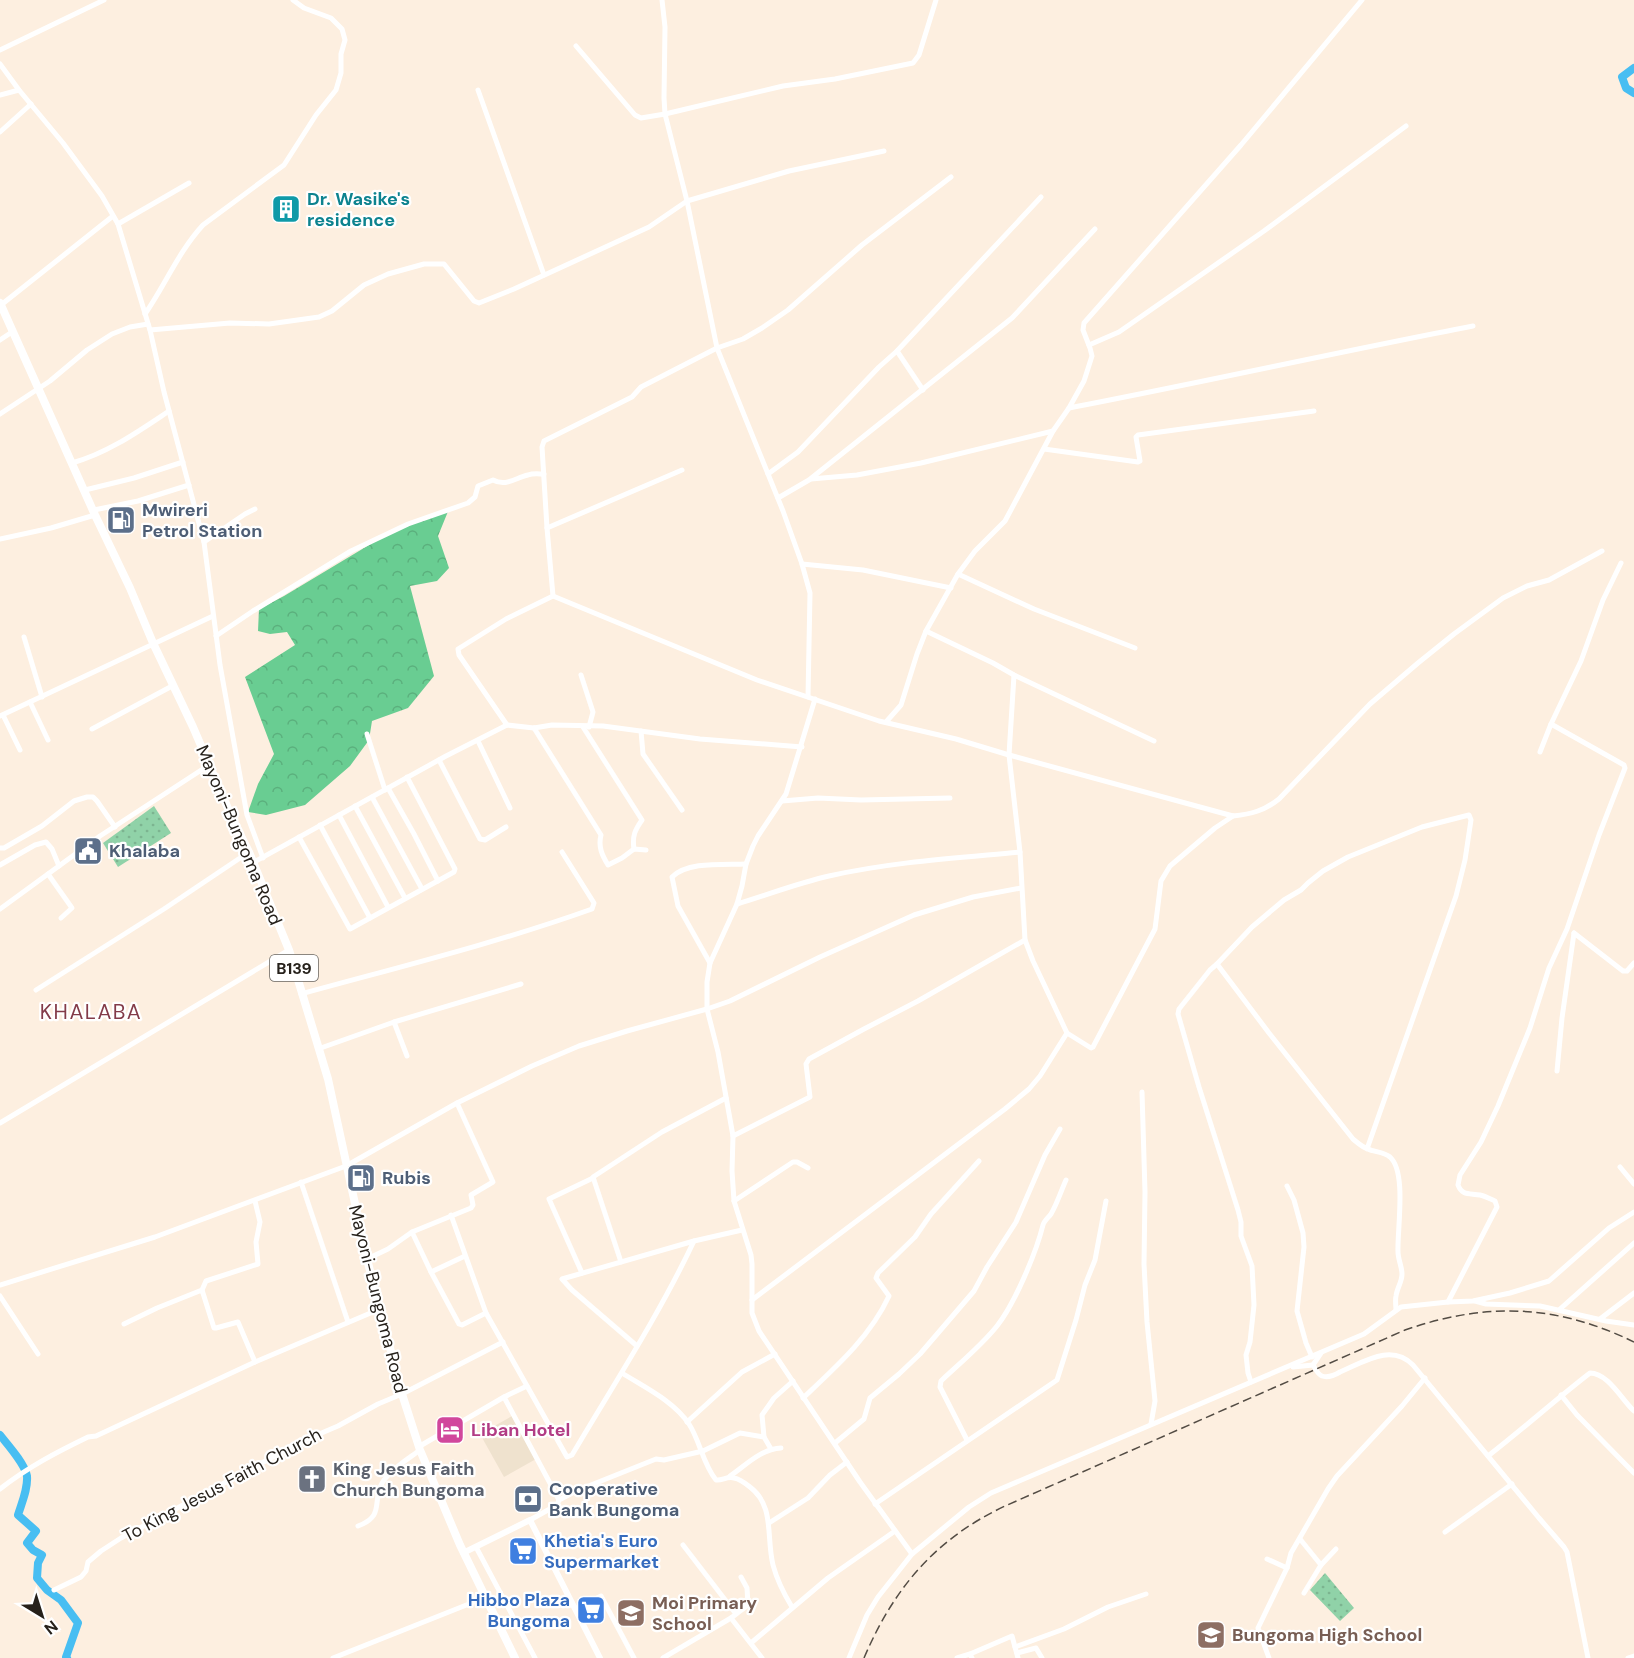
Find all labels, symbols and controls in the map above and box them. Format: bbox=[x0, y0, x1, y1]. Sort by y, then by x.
place label: Dr. Wasike's residence bbox=[307, 187, 410, 232]
building icon: Dr. Wasike's residence bbox=[270, 193, 302, 225]
place label: Mwireri Petrol Station bbox=[142, 498, 262, 543]
fuel station icon: Mwireri Petrol Station bbox=[105, 504, 137, 536]
street label: Mayoni-Bungoma Road bbox=[190, 741, 288, 929]
public building icon: Khalaba bbox=[72, 835, 104, 867]
place label: Khalaba bbox=[109, 839, 180, 863]
road number: B139 bbox=[270, 955, 318, 981]
district label: KHALABA bbox=[40, 998, 142, 1026]
fuel station icon: Rubis bbox=[345, 1162, 377, 1194]
place label: Rubis bbox=[382, 1166, 431, 1190]
street label: Mayoni-Bungoma Road bbox=[343, 1202, 413, 1396]
hotel icon: Liban Hotel bbox=[434, 1414, 466, 1446]
place label: Liban Hotel bbox=[471, 1418, 570, 1442]
street label: To King Jesus Faith Church bbox=[118, 1422, 326, 1548]
place label: King Jesus Faith Church Bungoma bbox=[333, 1457, 485, 1502]
church icon: King Jesus Faith Church Bungoma bbox=[296, 1463, 328, 1495]
place label: Cooperative Bank Bungoma bbox=[549, 1477, 679, 1522]
bank icon: Cooperative Bank Bungoma bbox=[512, 1483, 544, 1515]
place label: Khetia's Euro Supermarket bbox=[544, 1529, 659, 1574]
supermarket icon: Khetia's Euro Supermarket bbox=[507, 1535, 539, 1567]
north arrow bbox=[12, 1586, 72, 1646]
place label: Hibbo Plaza Bungoma bbox=[468, 1588, 570, 1633]
place label: Moi Primary School bbox=[652, 1591, 757, 1636]
supermarket icon: Hibbo Plaza Bungoma bbox=[575, 1594, 607, 1626]
school or university icon: Moi Primary School bbox=[615, 1597, 647, 1629]
text: N bbox=[40, 1616, 62, 1639]
school or university icon: Bungoma High School bbox=[1195, 1619, 1227, 1651]
place label: Bungoma High School bbox=[1232, 1623, 1422, 1647]

